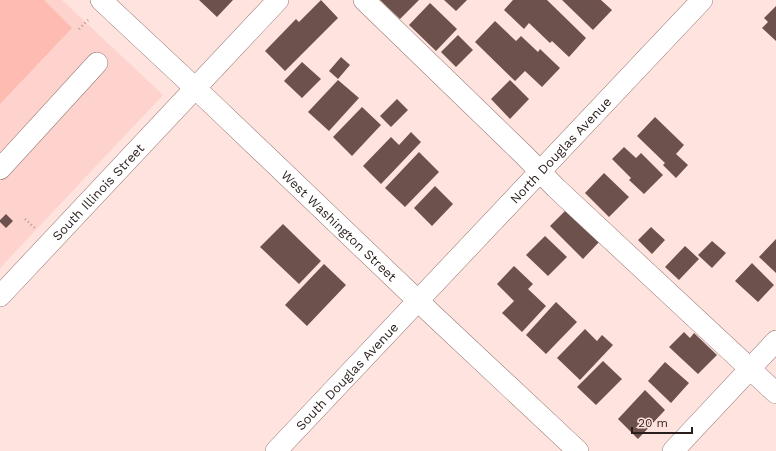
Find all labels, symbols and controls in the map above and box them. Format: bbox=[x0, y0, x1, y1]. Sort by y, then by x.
street label: North Douglas Avenue bbox=[507, 94, 614, 206]
street label: South Illinois Street bbox=[49, 140, 147, 243]
street label: West Washington Street bbox=[278, 167, 400, 284]
street label: South Douglas Avenue bbox=[292, 319, 401, 433]
scale bar bbox=[632, 409, 692, 435]
text: 20 m bbox=[638, 416, 668, 430]

